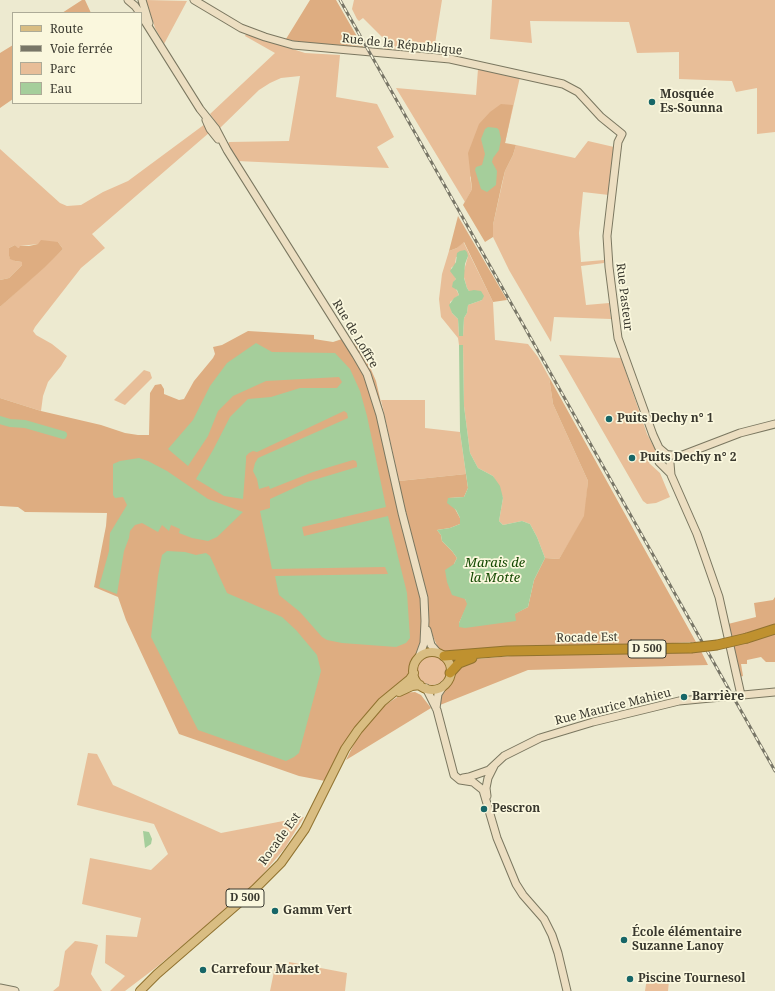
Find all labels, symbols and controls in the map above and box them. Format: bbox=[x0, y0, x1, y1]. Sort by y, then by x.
legend bbox=[12, 12, 142, 104]
text: Route bbox=[50, 20, 83, 37]
street label: Rue de la République bbox=[341, 32, 463, 58]
text: Voie ferrée bbox=[50, 40, 113, 57]
text: Parc bbox=[50, 60, 76, 77]
text: Eau bbox=[50, 80, 72, 97]
place label: Mosquée Es-Sounna bbox=[660, 88, 723, 116]
marker: Mosquée Es-Sounna bbox=[647, 97, 657, 107]
street label: Rue Pasteur bbox=[613, 262, 635, 332]
street label: Rue de Loffre bbox=[329, 297, 381, 371]
place label: Puits Dechy n° 1 bbox=[617, 412, 714, 426]
marker: Puits Dechy n° 1 bbox=[604, 414, 614, 424]
place label: Puits Dechy n° 2 bbox=[640, 451, 737, 465]
marker: Puits Dechy n° 2 bbox=[627, 453, 637, 463]
water label: Marais de la Motte bbox=[465, 555, 525, 586]
street label: Rocade Est bbox=[556, 630, 618, 646]
road number: D 500 bbox=[628, 640, 666, 658]
street label: Rue Maurice Mahieu bbox=[553, 686, 673, 728]
place label: Barrière bbox=[692, 690, 744, 704]
marker: Barrière bbox=[679, 692, 689, 702]
place label: Pescron bbox=[492, 802, 540, 816]
marker: Pescron bbox=[479, 804, 489, 814]
street label: Rocade Est bbox=[256, 810, 304, 868]
road number: D 500 bbox=[226, 889, 264, 907]
place label: Gamm Vert bbox=[283, 904, 352, 918]
marker: Gamm Vert bbox=[270, 906, 280, 916]
place label: École élémentaire Suzanne Lanoy bbox=[632, 926, 742, 954]
marker: École élémentaire Suzanne Lanoy bbox=[619, 935, 629, 945]
place label: Carrefour Market bbox=[211, 963, 319, 977]
marker: Carrefour Market bbox=[198, 965, 208, 975]
place label: Piscine Tournesol bbox=[638, 972, 745, 986]
marker: Piscine Tournesol bbox=[625, 974, 635, 984]

